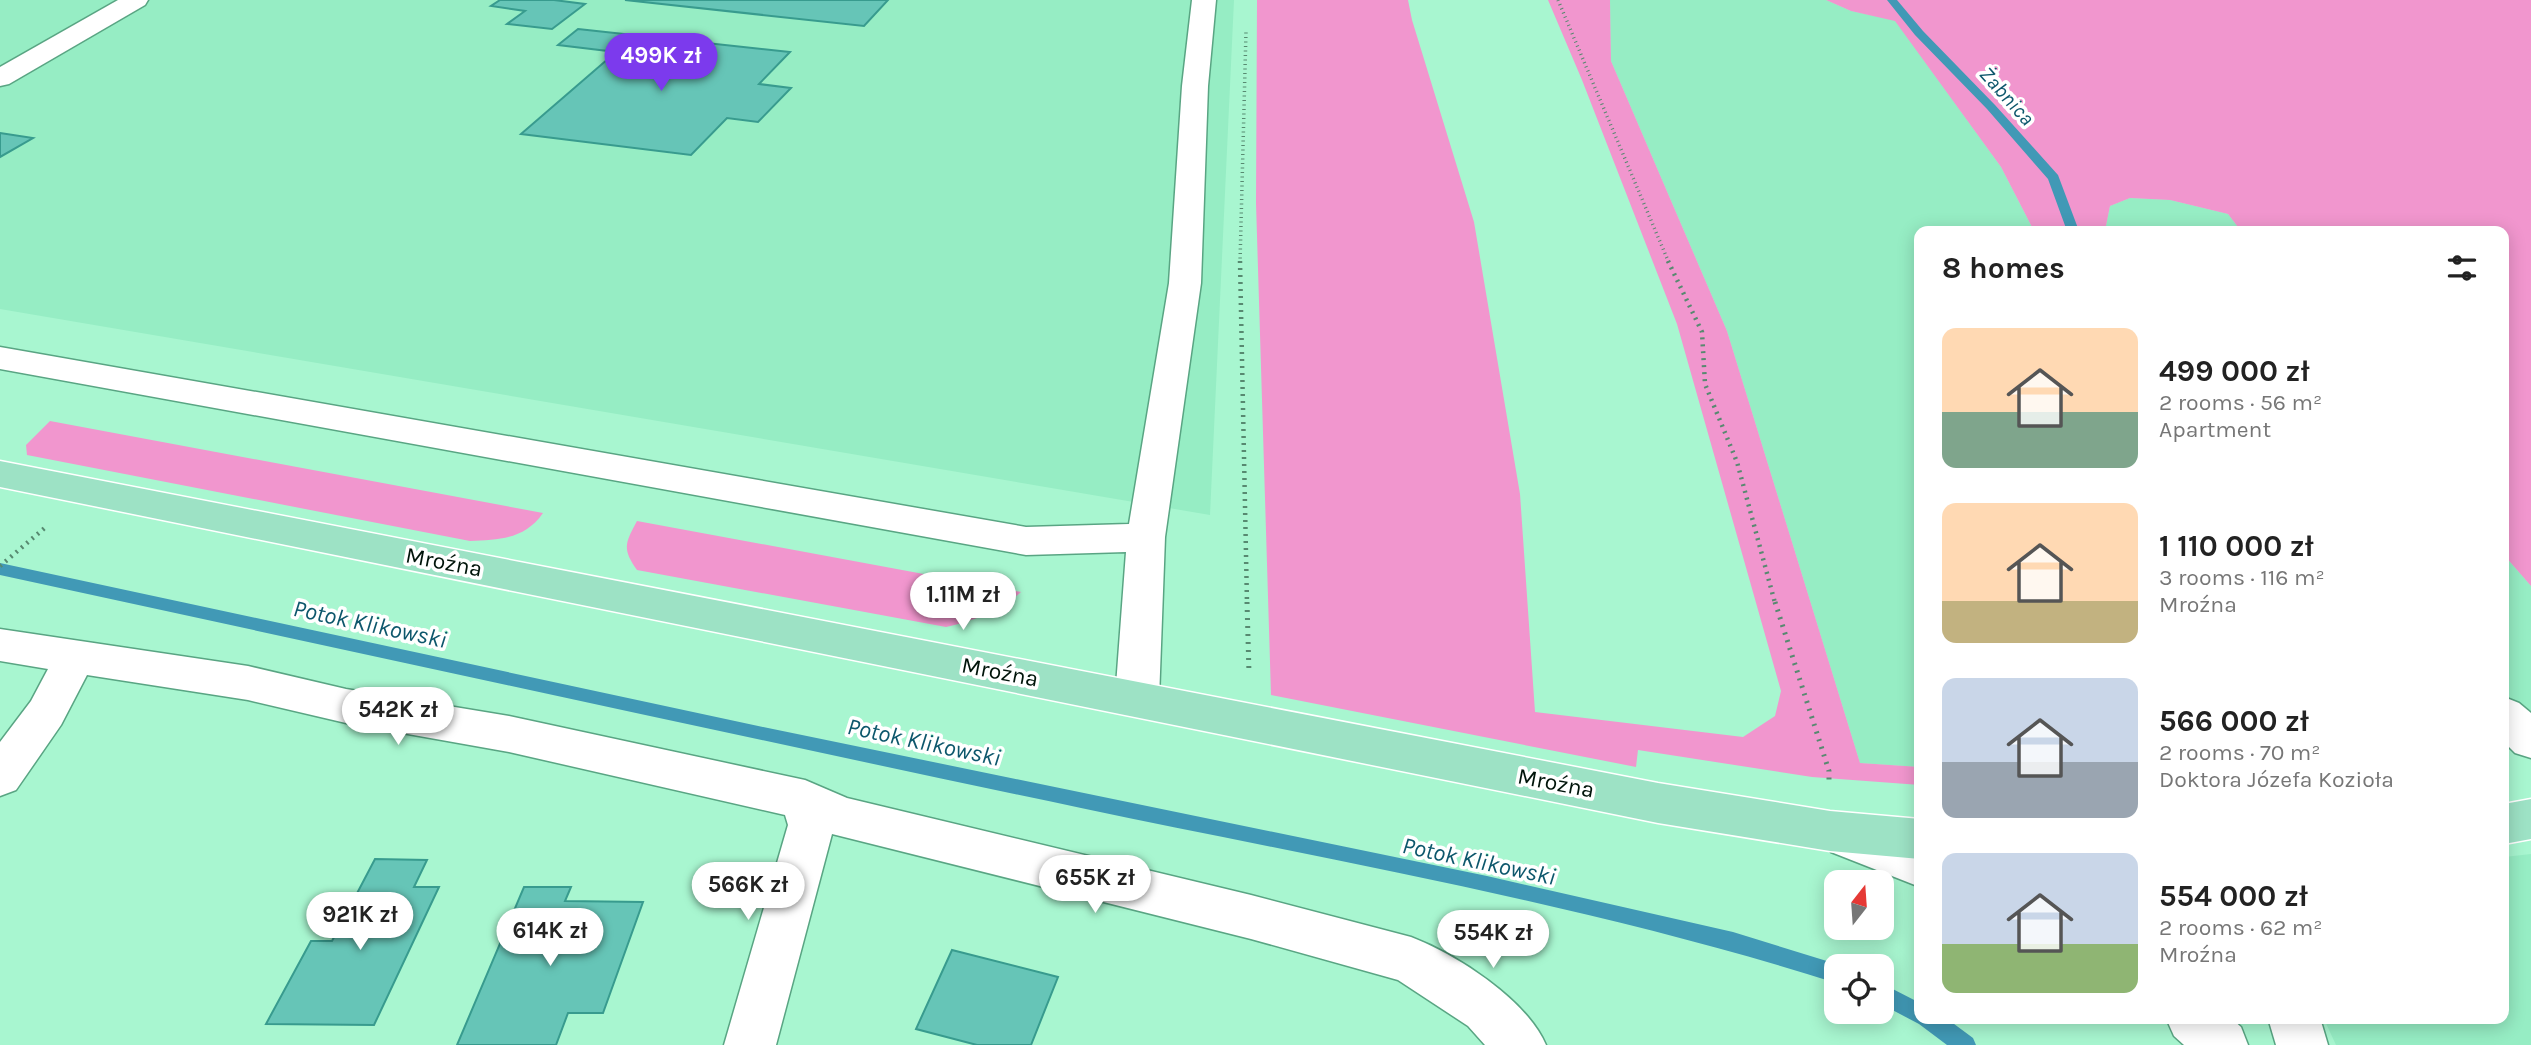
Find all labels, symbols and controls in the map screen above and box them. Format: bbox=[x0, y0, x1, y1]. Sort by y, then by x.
pin: 499K zł bbox=[596, 34, 726, 93]
text: 499K zł bbox=[621, 42, 702, 69]
water label: Żabnica bbox=[1975, 62, 2039, 130]
icon: filters bbox=[2443, 249, 2481, 287]
text: 8 homes bbox=[1942, 250, 2065, 286]
text: 499 000 zł bbox=[2159, 353, 2310, 389]
icon: home bbox=[1998, 356, 2082, 440]
text: 2 rooms · 56 m² bbox=[2159, 389, 2322, 416]
text: Apartment bbox=[2159, 416, 2271, 443]
text: 1 110 000 zł bbox=[2159, 528, 2314, 564]
icon: home bbox=[1998, 531, 2082, 615]
street label: Mroźna bbox=[403, 541, 485, 583]
text: 3 rooms · 116 m² bbox=[2159, 564, 2325, 591]
pin: 1.11M zł bbox=[891, 572, 1035, 632]
text: 1.11M zł bbox=[926, 581, 1000, 608]
text: Mroźna bbox=[2159, 591, 2237, 618]
water label: Potok Klikowski bbox=[291, 594, 449, 654]
street label: Mroźna bbox=[959, 651, 1041, 693]
pin: 542K zł bbox=[333, 688, 463, 747]
text: 542K zł bbox=[358, 696, 438, 723]
text: 566 000 zł bbox=[2159, 703, 2309, 739]
icon: home bbox=[1998, 706, 2082, 790]
water label: Potok Klikowski bbox=[845, 712, 1003, 772]
text: 2 rooms · 70 m² bbox=[2159, 739, 2321, 766]
street label: Mroźna bbox=[1515, 762, 1597, 804]
text: Doktora Józefa Kozioła bbox=[2159, 766, 2394, 793]
water label: Potok Klikowski bbox=[1400, 831, 1558, 891]
pin: 655K zł bbox=[1030, 856, 1160, 915]
pin: 566K zł bbox=[683, 862, 813, 922]
text: 655K zł bbox=[1055, 864, 1135, 891]
north arrow bbox=[1824, 870, 1894, 940]
map controls bbox=[1824, 870, 1894, 1024]
text: 566K zł bbox=[708, 871, 788, 898]
text: 554 000 zł bbox=[2159, 878, 2308, 914]
icon: home bbox=[1998, 881, 2082, 965]
pin: 921K zł bbox=[295, 892, 425, 952]
text: 921K zł bbox=[322, 901, 398, 928]
pin: 614K zł bbox=[485, 908, 615, 968]
pin: 554K zł bbox=[1428, 911, 1558, 970]
text: 2 rooms · 62 m² bbox=[2159, 914, 2323, 941]
text: 614K zł bbox=[512, 917, 588, 944]
text: 554K zł bbox=[1453, 919, 1533, 946]
text: Mroźna bbox=[2159, 941, 2237, 968]
button: locate bbox=[1824, 954, 1894, 1024]

